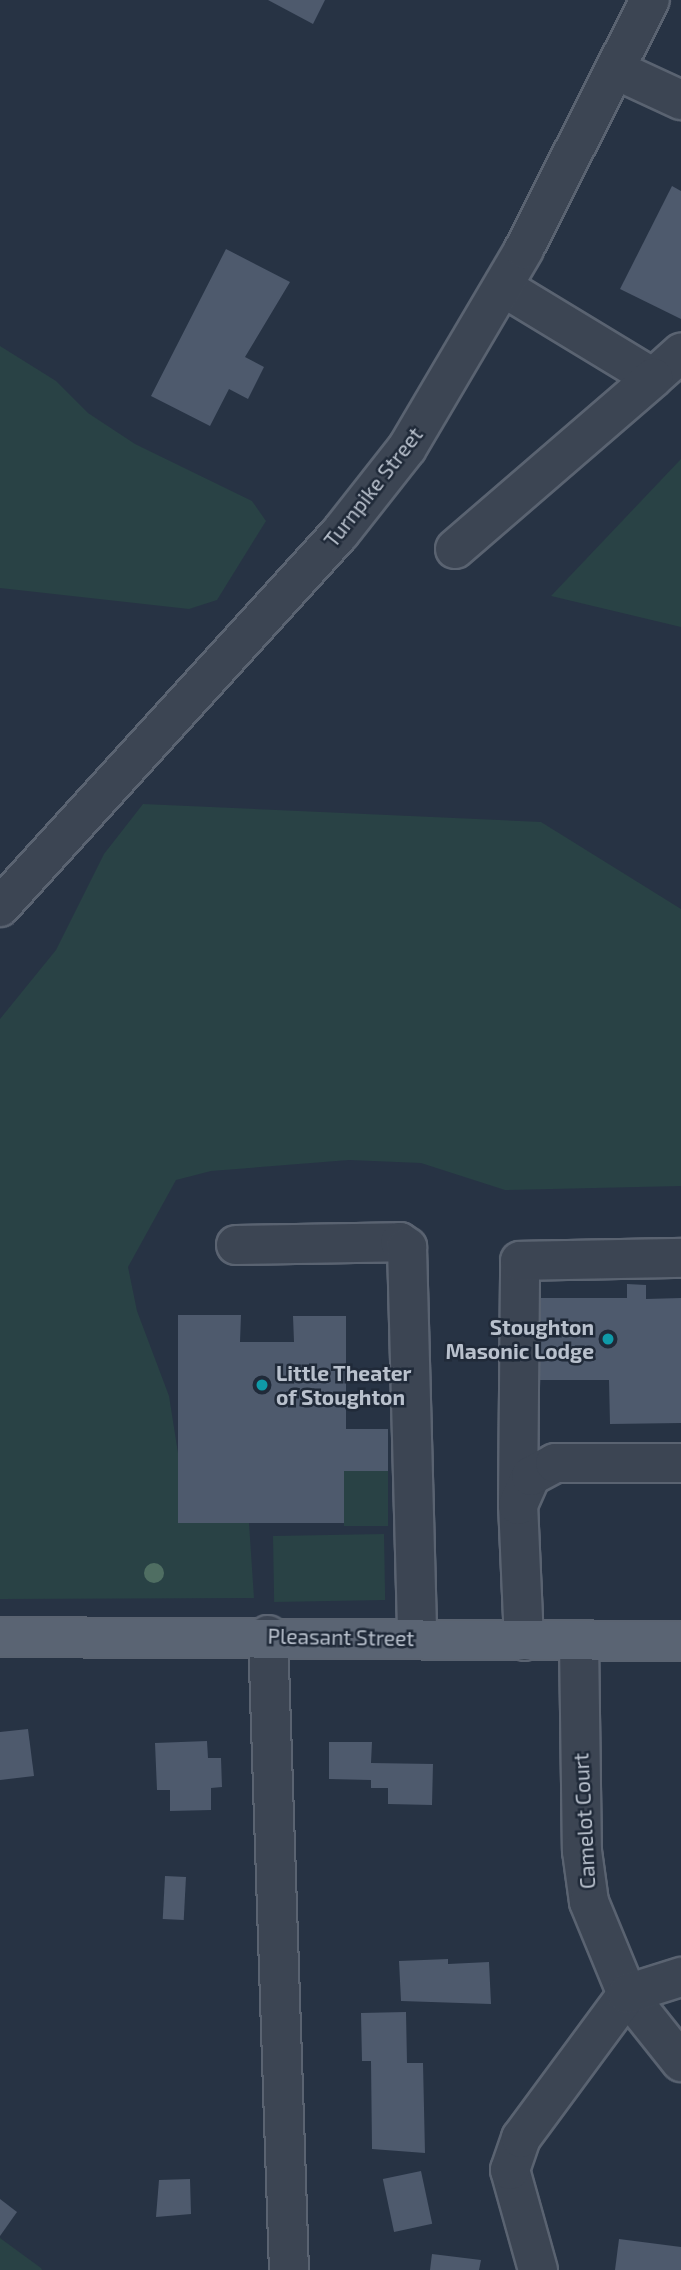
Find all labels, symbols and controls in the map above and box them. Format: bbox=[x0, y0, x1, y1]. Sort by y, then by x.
street label: Turnpike Street bbox=[318, 422, 428, 552]
place label: Stoughton Masonic Lodge bbox=[446, 1314, 594, 1364]
marker: Stoughton Masonic Lodge bbox=[600, 1331, 616, 1347]
place label: Little Theater of Stoughton bbox=[276, 1360, 412, 1410]
marker: Little Theater of Stoughton bbox=[254, 1377, 270, 1393]
street label: Pleasant Street bbox=[267, 1623, 415, 1651]
street label: Camelot Court bbox=[568, 1752, 600, 1890]

